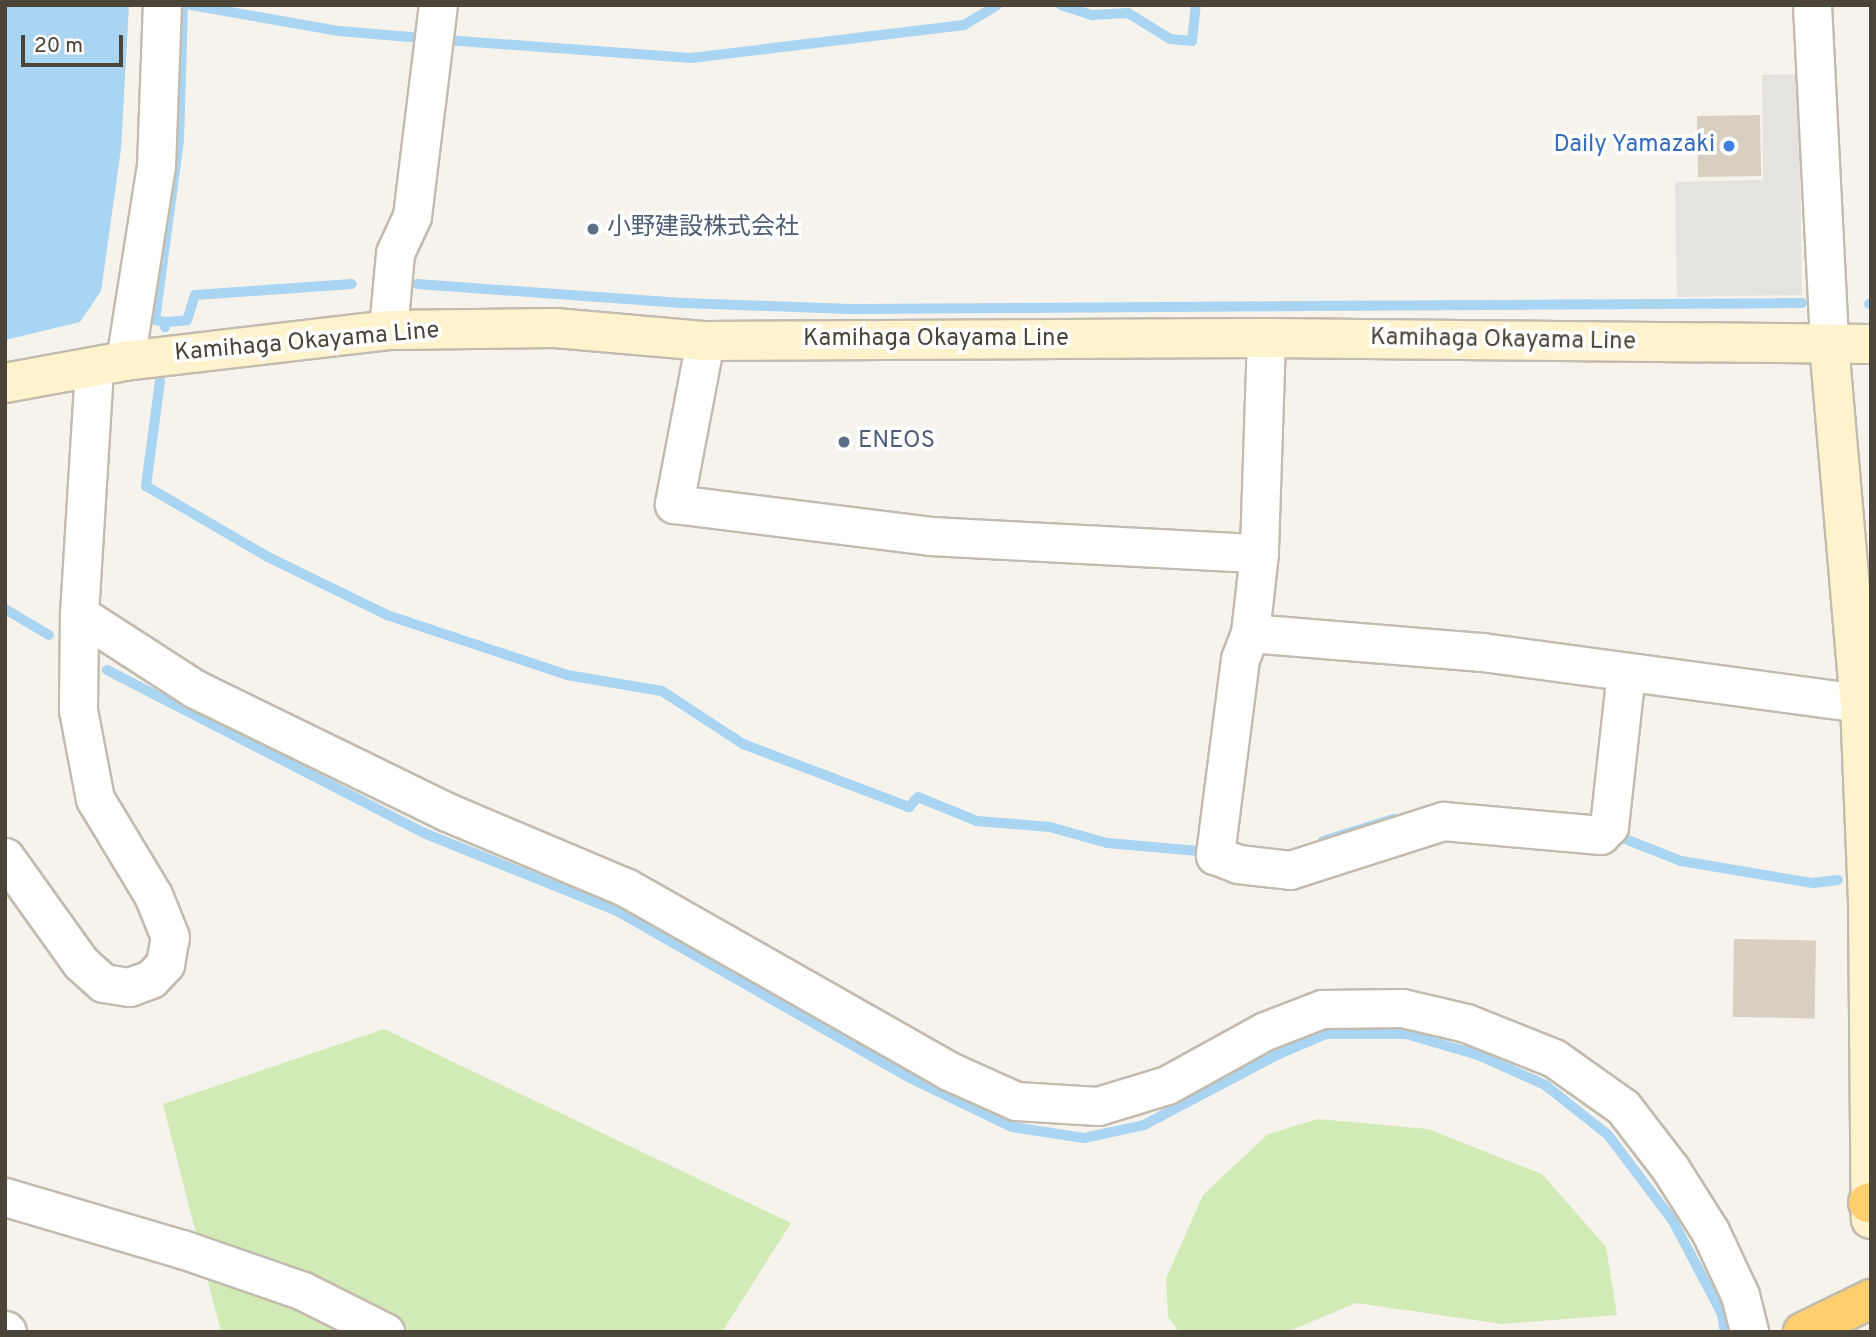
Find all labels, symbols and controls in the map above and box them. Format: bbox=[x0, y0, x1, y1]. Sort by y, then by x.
scale bar bbox=[24, 21, 126, 65]
text: 20 m bbox=[34, 33, 83, 60]
place label: Daily Yamazaki bbox=[1552, 132, 1715, 160]
marker: Daily Yamazaki bbox=[1721, 138, 1737, 154]
place label: 小野建設株式会社 bbox=[607, 215, 799, 243]
marker: 小野建設株式会社 bbox=[585, 221, 601, 237]
street label: Kamihaga Okayama Line bbox=[173, 317, 441, 369]
street label: Kamihaga Okayama Line bbox=[1370, 324, 1636, 358]
street label: Kamihaga Okayama Line bbox=[803, 326, 1069, 354]
place label: ENEOS bbox=[858, 428, 935, 456]
marker: ENEOS bbox=[836, 434, 852, 450]

